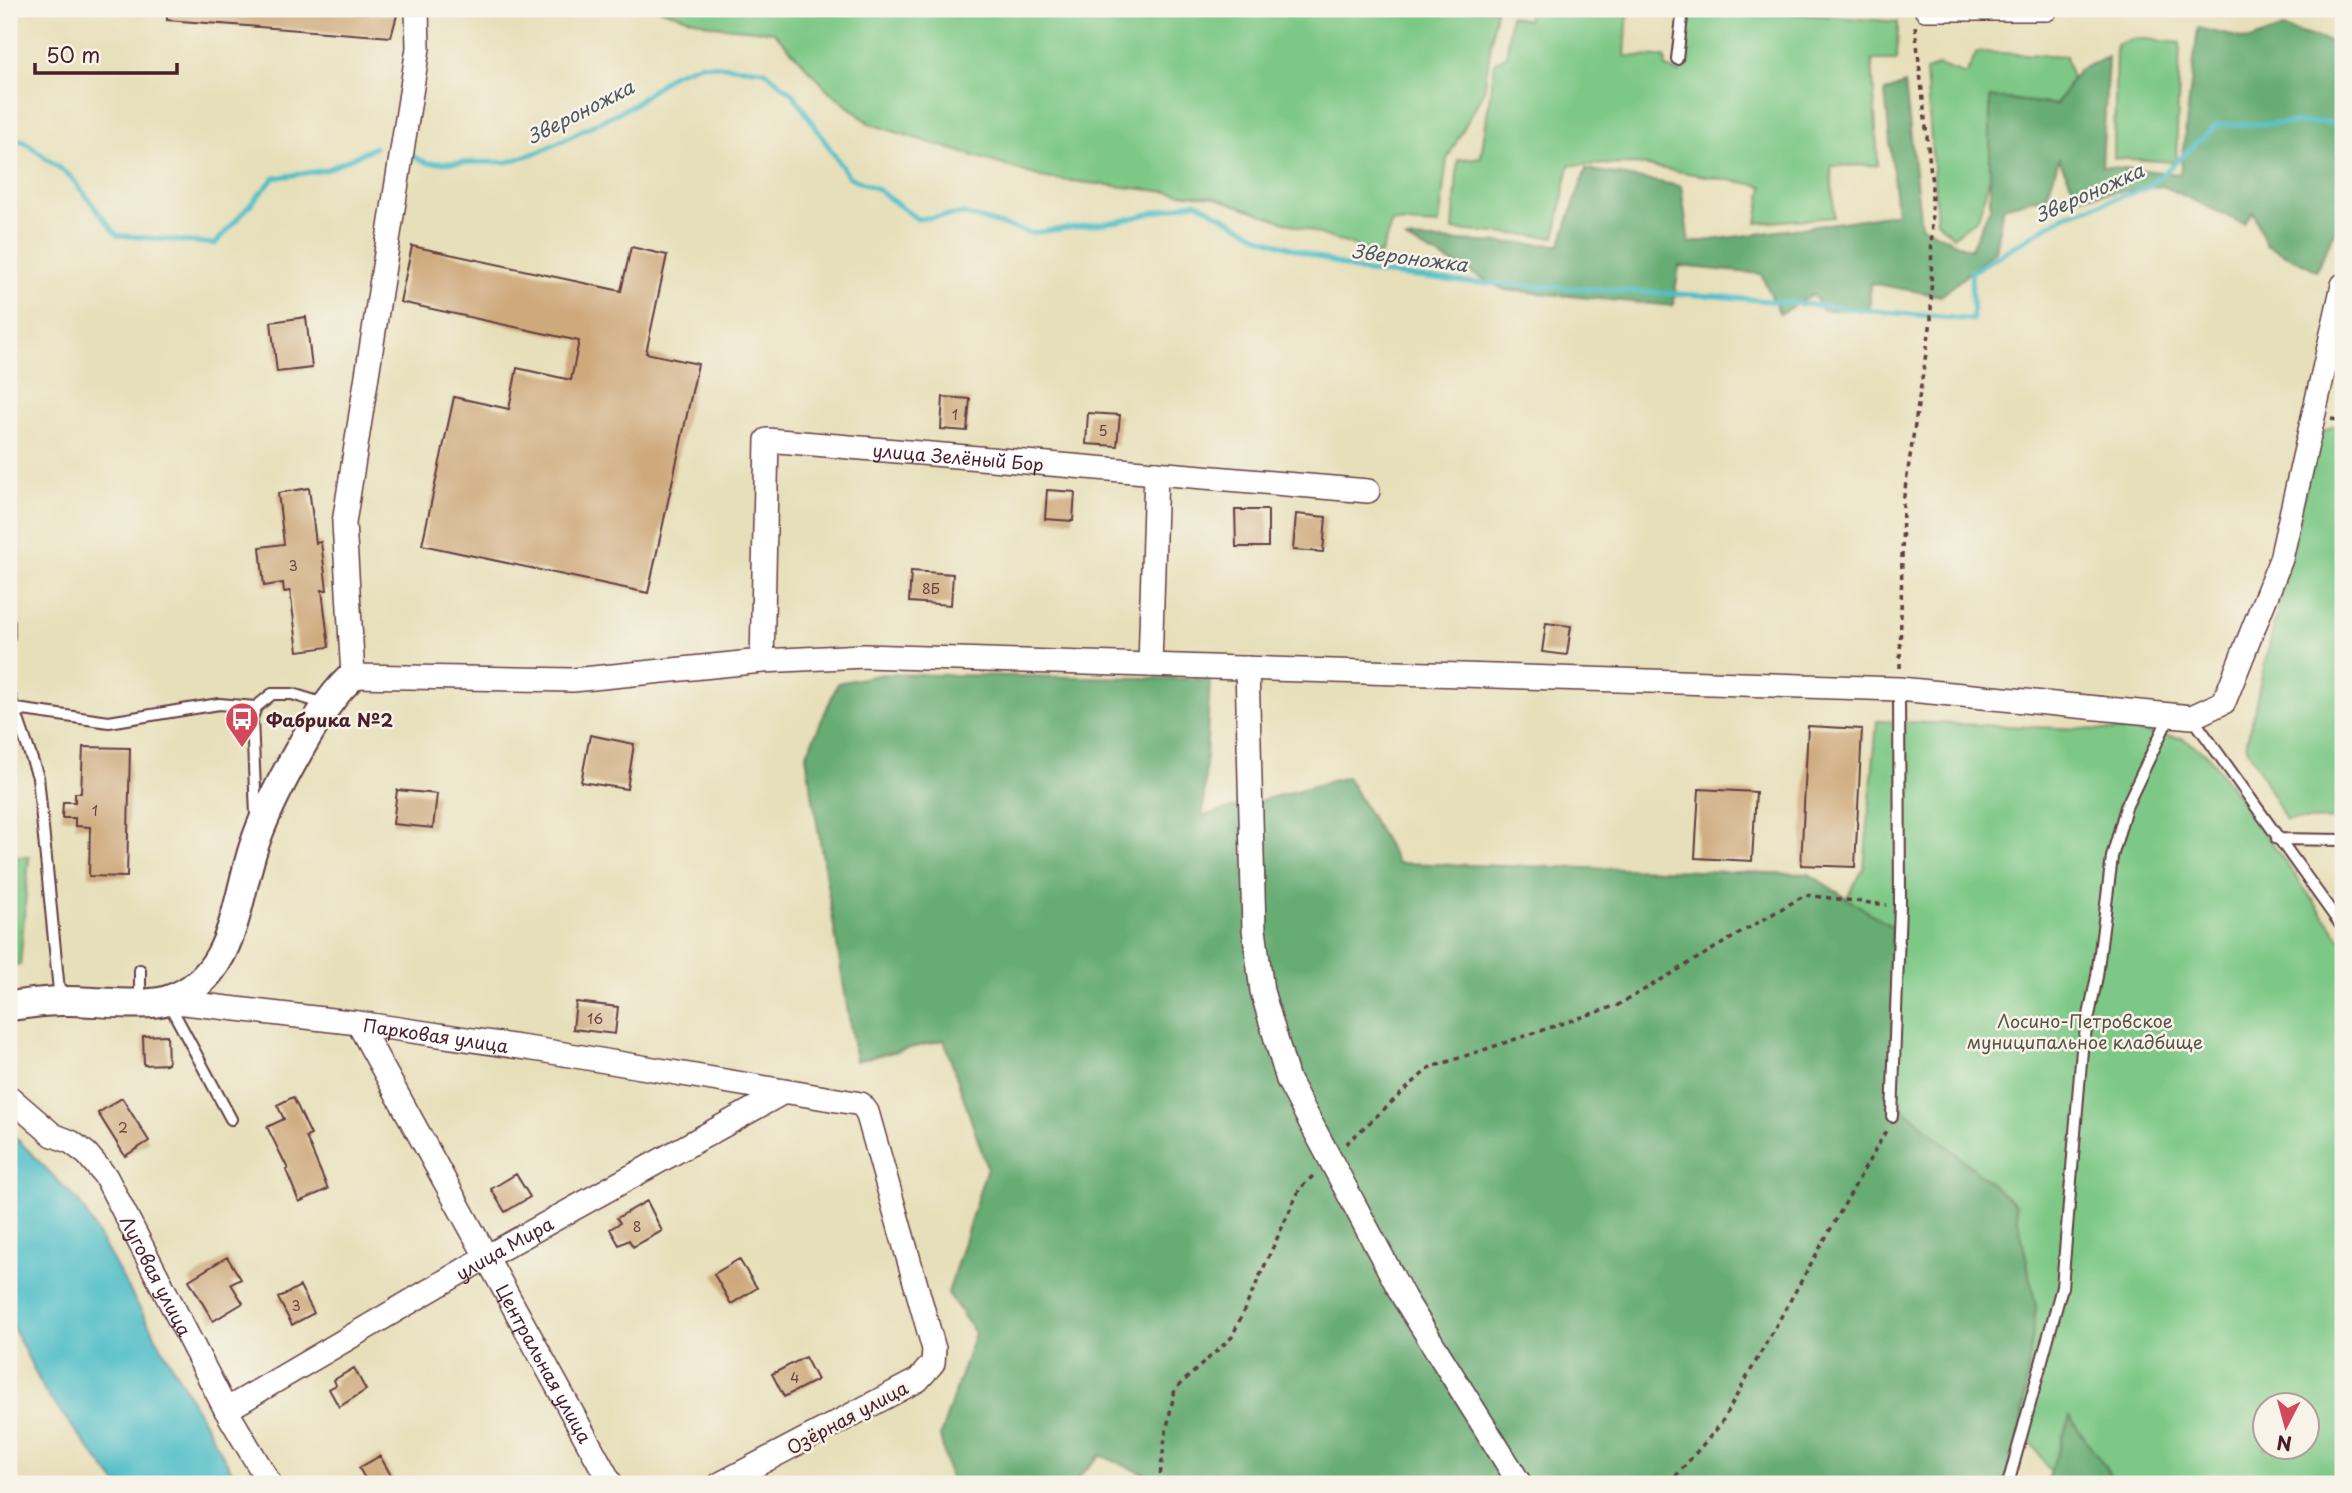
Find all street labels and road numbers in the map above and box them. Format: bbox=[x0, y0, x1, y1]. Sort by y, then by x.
street label: улица Зелёный Бор bbox=[872, 436, 1045, 477]
street label: Парковая улица bbox=[361, 1010, 511, 1059]
street label: улица Мира bbox=[450, 1209, 558, 1286]
street label: Луговая улица bbox=[114, 1210, 199, 1341]
street label: Центральная улица bbox=[490, 1279, 600, 1448]
street label: Озёрная улица bbox=[781, 1373, 913, 1460]

